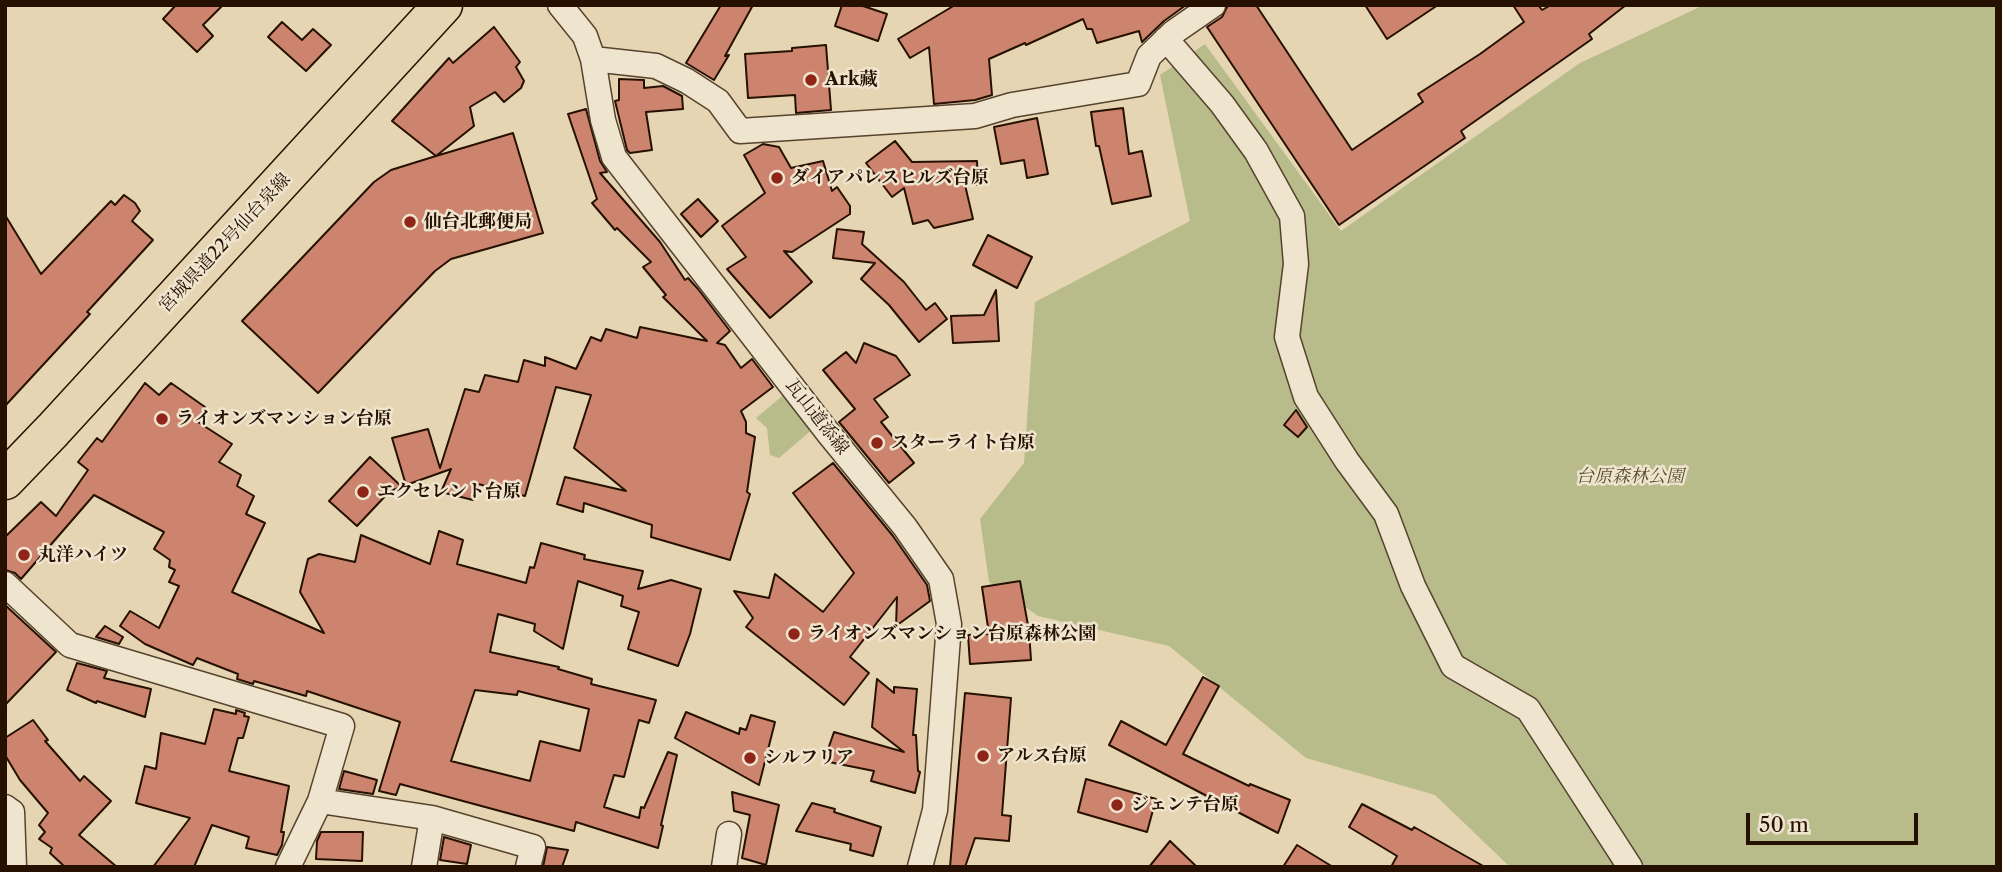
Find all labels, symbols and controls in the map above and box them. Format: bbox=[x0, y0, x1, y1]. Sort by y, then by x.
place label: Ark藏 bbox=[825, 69, 878, 91]
marker: Ark藏 bbox=[803, 72, 819, 88]
place label: ダイアパレスヒルズ台原 bbox=[791, 167, 989, 189]
street label: 宮城県道22号仙台泉線 bbox=[155, 169, 295, 317]
marker: ダイアパレスヒルズ台原 bbox=[769, 170, 785, 186]
place label: 仙台北郵便局 bbox=[424, 211, 532, 233]
marker: 仙台北郵便局 bbox=[402, 214, 418, 230]
street label: 瓦山道添線 bbox=[781, 375, 853, 459]
place label: ライオンズマンション台原 bbox=[176, 408, 392, 430]
marker: ライオンズマンション台原 bbox=[154, 411, 170, 427]
place label: スターライト台原 bbox=[891, 432, 1035, 454]
marker: スターライト台原 bbox=[869, 435, 885, 451]
park label: 台原森林公園 bbox=[1576, 466, 1684, 488]
place label: エクセレント台原 bbox=[377, 481, 521, 503]
marker: エクセレント台原 bbox=[355, 484, 371, 500]
place label: 丸洋ハイツ bbox=[38, 544, 128, 566]
marker: 丸洋ハイツ bbox=[16, 547, 32, 563]
place label: ライオンズマンション台原森林公園 bbox=[808, 623, 1096, 645]
marker: ライオンズマンション台原森林公園 bbox=[786, 626, 802, 642]
place label: アルス台原 bbox=[997, 745, 1087, 767]
place label: シルフリア bbox=[764, 747, 854, 769]
marker: アルス台原 bbox=[975, 748, 991, 764]
marker: シルフリア bbox=[742, 750, 758, 766]
place label: ジェンテ台原 bbox=[1131, 794, 1239, 816]
marker: ジェンテ台原 bbox=[1109, 797, 1125, 813]
scale bar bbox=[1750, 798, 1922, 842]
text: 50 m bbox=[1759, 812, 1809, 837]

